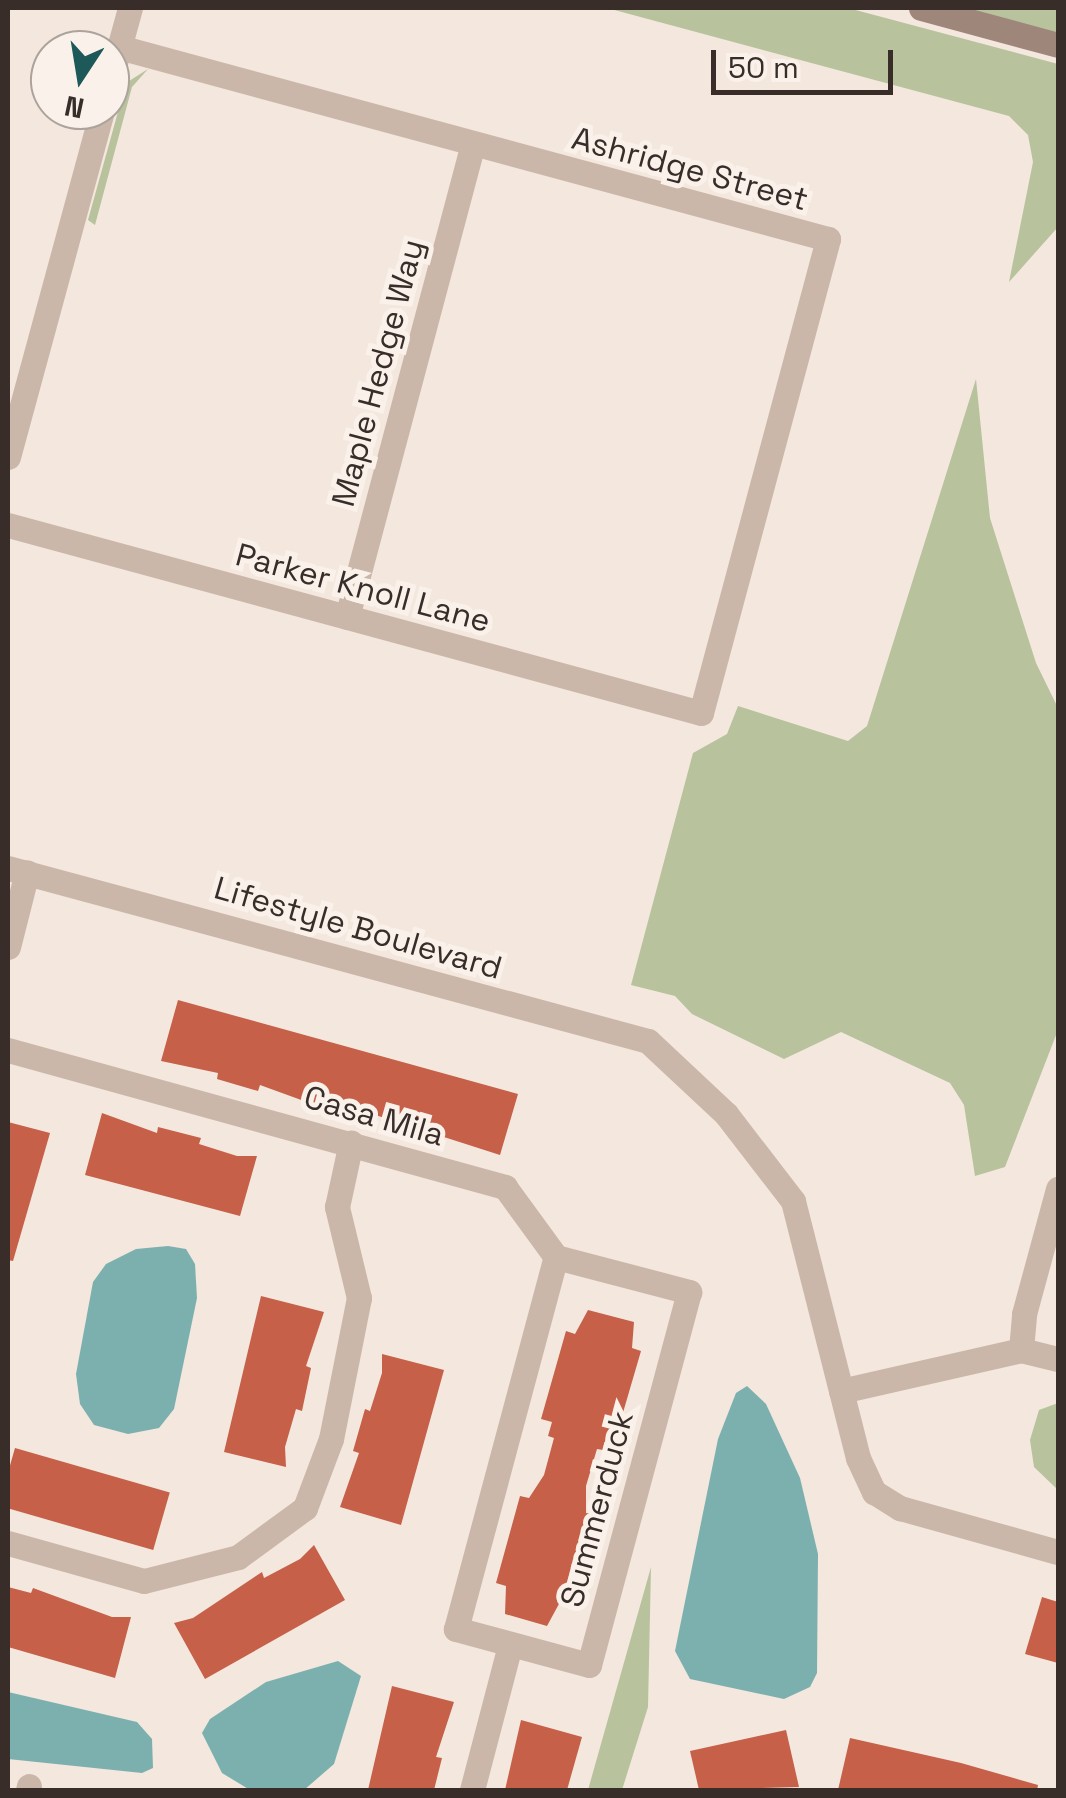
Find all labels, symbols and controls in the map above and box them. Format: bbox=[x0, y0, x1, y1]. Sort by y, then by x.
north arrow bbox=[30, 30, 130, 130]
scale bar bbox=[716, 30, 898, 92]
text: 50 m bbox=[728, 48, 799, 87]
text: N bbox=[61, 88, 87, 127]
street label: Ashridge Street bbox=[568, 119, 812, 219]
street label: Maple Hedge Way bbox=[324, 235, 432, 511]
street label: Parker Knoll Lane bbox=[231, 536, 495, 640]
street label: Lifestyle Boulevard bbox=[210, 869, 506, 987]
street label: Casa Mila bbox=[300, 1078, 448, 1154]
street label: Summerduck bbox=[552, 1407, 642, 1611]

